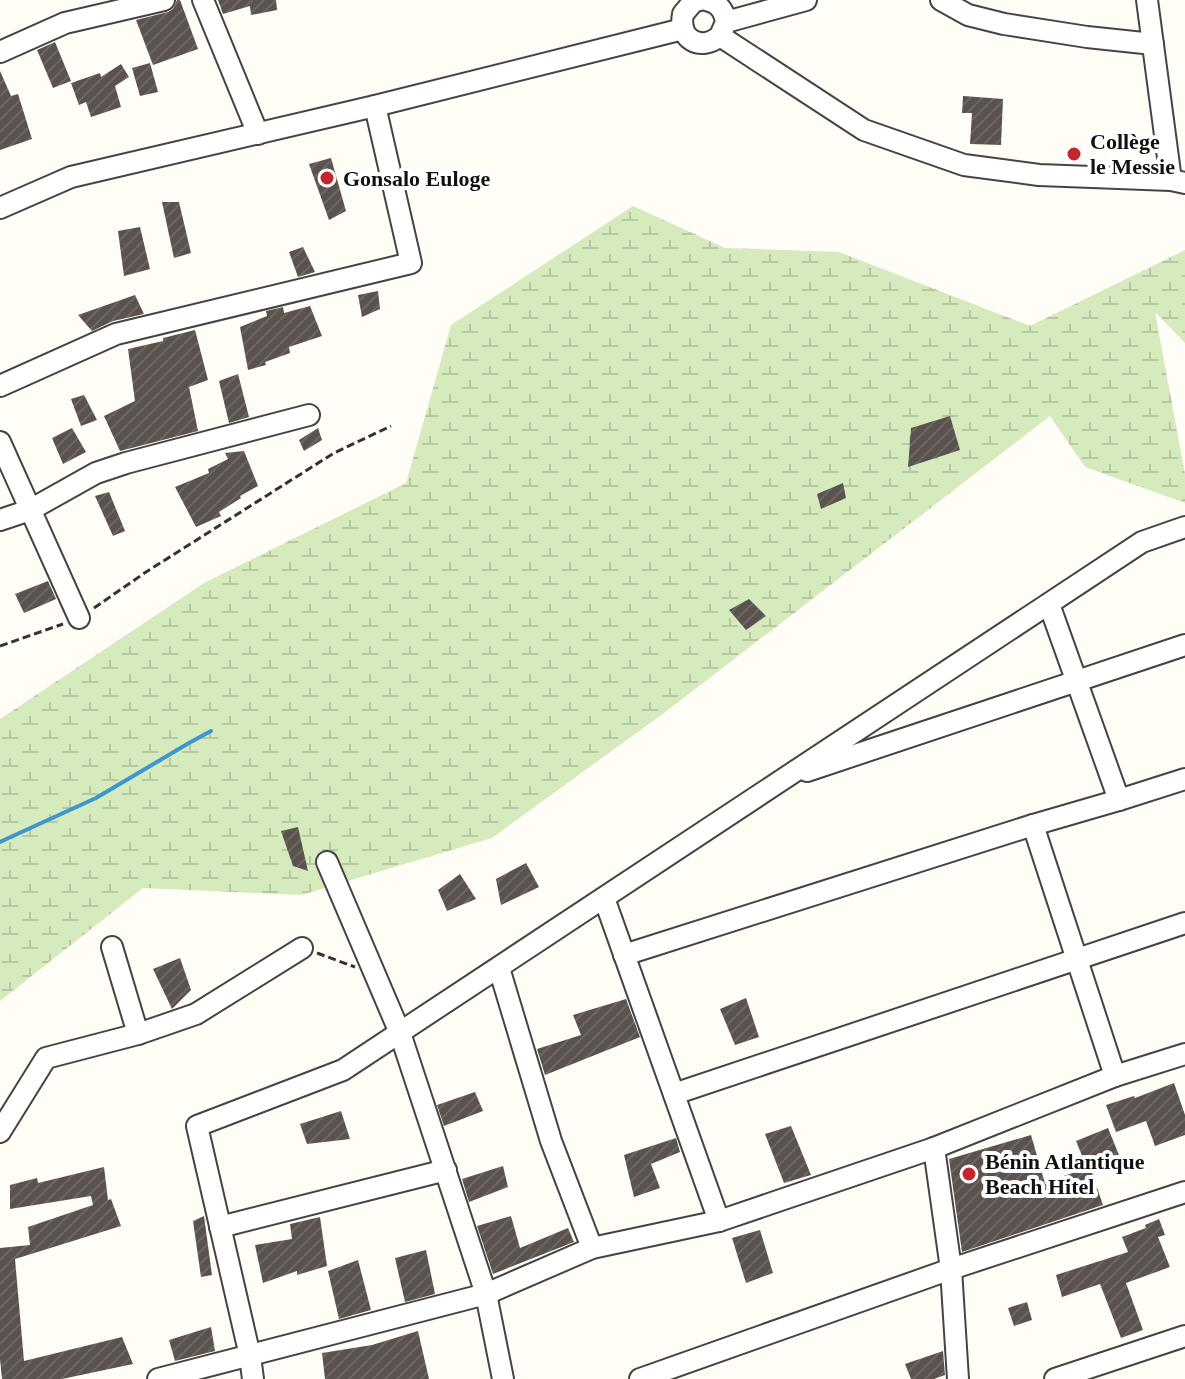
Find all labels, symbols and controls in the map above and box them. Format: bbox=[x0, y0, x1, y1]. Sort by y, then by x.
place label: Collège le Messie bbox=[1090, 129, 1175, 179]
marker: Collège le Messie bbox=[1065, 145, 1083, 163]
place label: Gonsalo Euloge bbox=[343, 166, 491, 191]
marker: Gonsalo Euloge bbox=[318, 169, 336, 187]
place label: Bénin Atlantique Beach Hitel bbox=[985, 1149, 1145, 1199]
marker: Bénin Atlantique Beach Hitel bbox=[960, 1165, 978, 1183]

